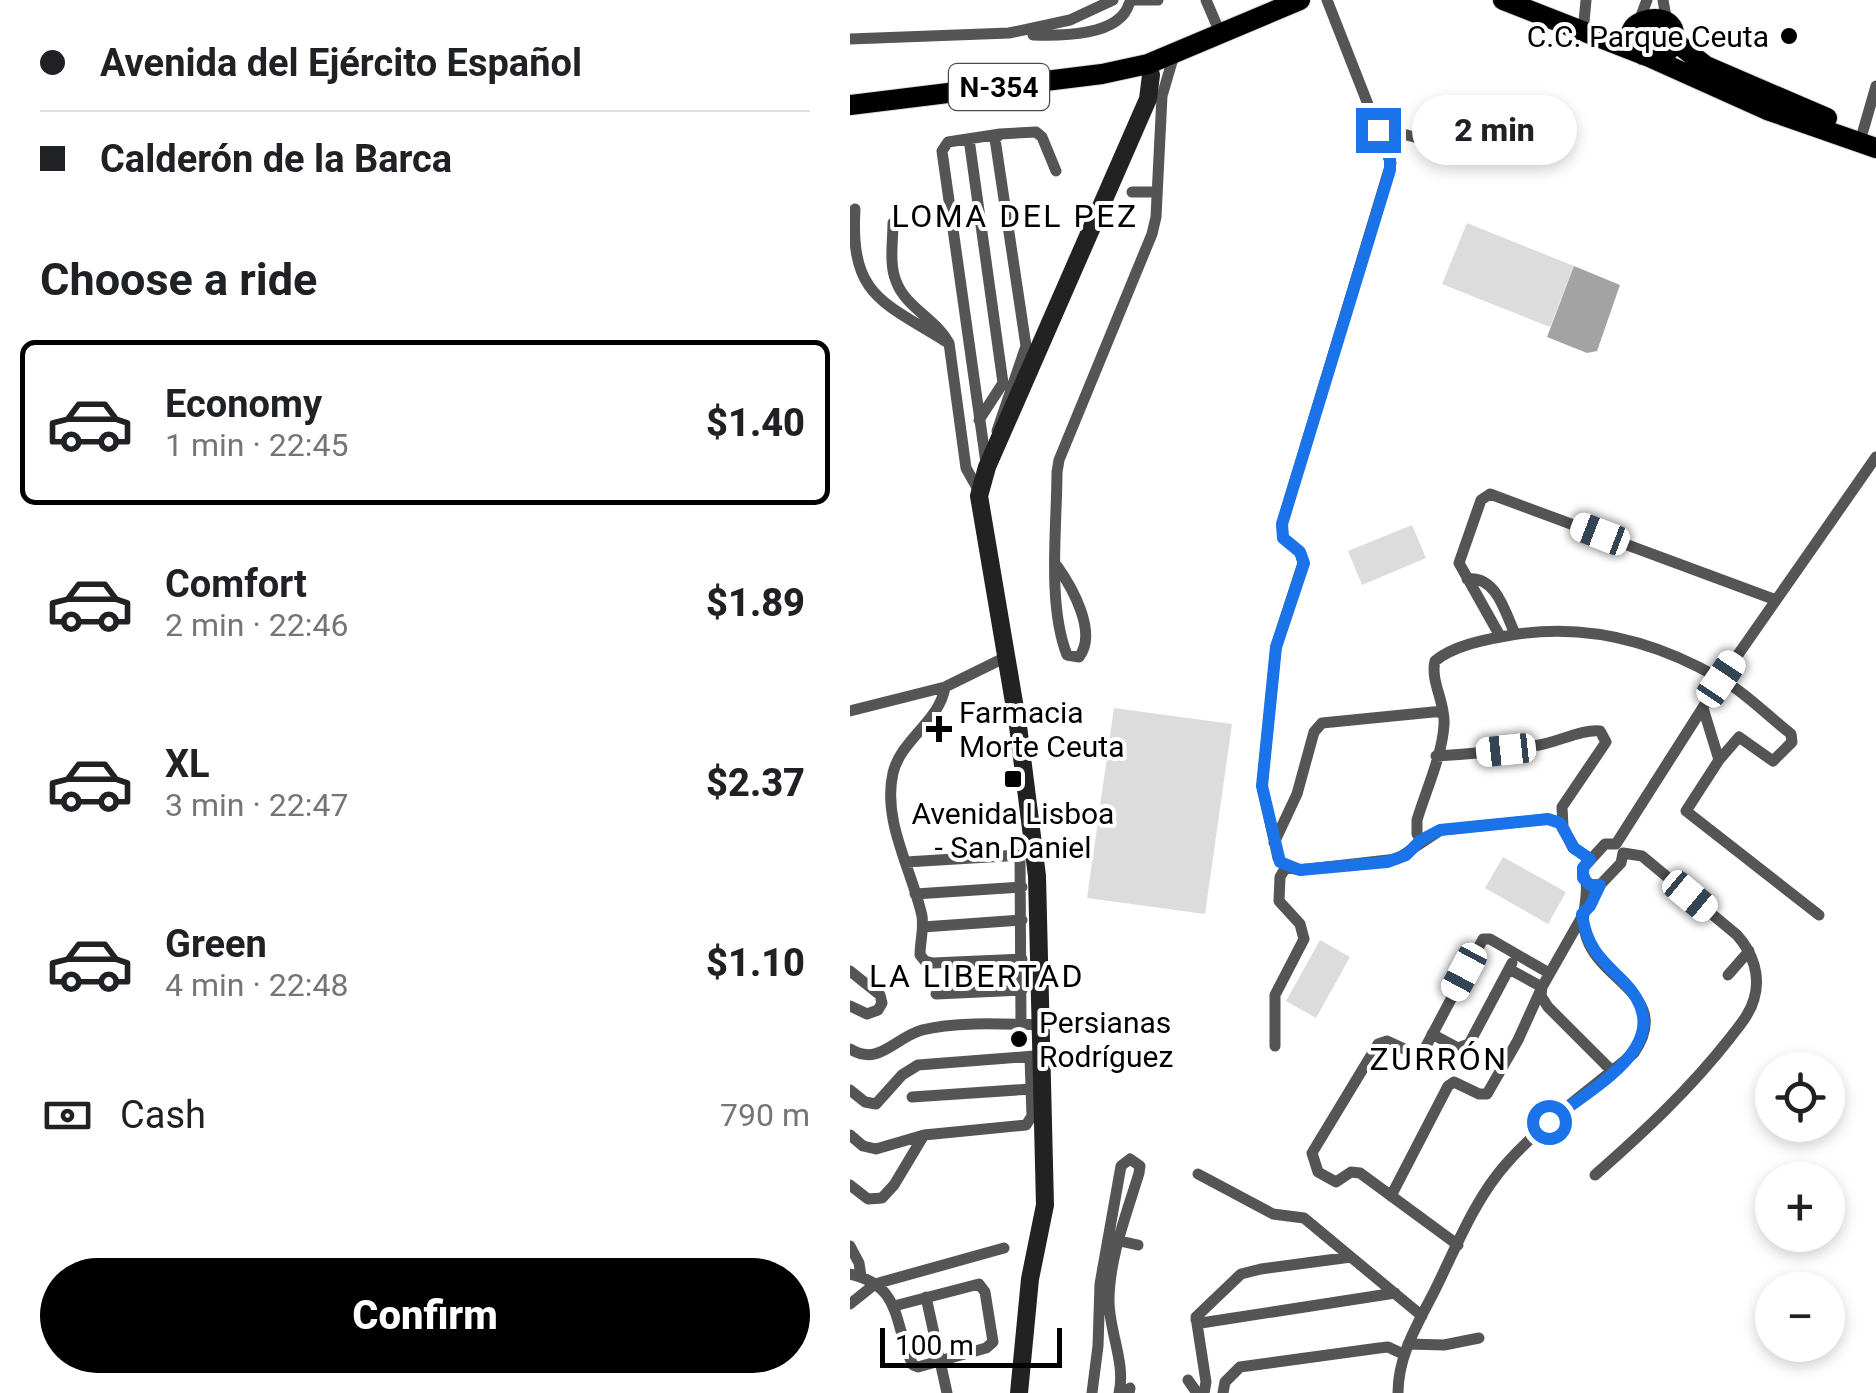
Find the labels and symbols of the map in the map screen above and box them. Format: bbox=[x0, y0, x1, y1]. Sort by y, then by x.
place label: C.C. Parque Ceuta bbox=[1527, 19, 1769, 54]
marker: C.C. Parque Ceuta bbox=[1778, 25, 1800, 47]
road number: N-354 bbox=[949, 64, 1049, 110]
callout: 2 min bbox=[1413, 95, 1578, 165]
route end bbox=[1356, 108, 1401, 153]
district label: LOMA DEL PEZ bbox=[891, 197, 1139, 235]
car bbox=[1567, 509, 1633, 559]
car bbox=[1692, 646, 1750, 712]
place label: Farmacia Morte Ceuta bbox=[959, 695, 1124, 764]
marker: Farmacia Morte Ceuta bbox=[928, 718, 950, 740]
car bbox=[1475, 732, 1537, 768]
marker: Avenida Lisboa - San Daniel bbox=[1002, 768, 1024, 790]
place label: Avenida Lisboa - San Daniel bbox=[912, 796, 1114, 865]
car bbox=[1657, 865, 1723, 927]
car bbox=[1437, 938, 1491, 1006]
district label: LA LIBERTAD bbox=[869, 957, 1085, 995]
place label: Persianas Rodríguez bbox=[1039, 1005, 1173, 1074]
marker: Persianas Rodríguez bbox=[1008, 1028, 1030, 1050]
district label: ZURRÓN bbox=[1369, 1040, 1509, 1078]
route start bbox=[1527, 1100, 1572, 1145]
scale bar bbox=[880, 1323, 1062, 1368]

